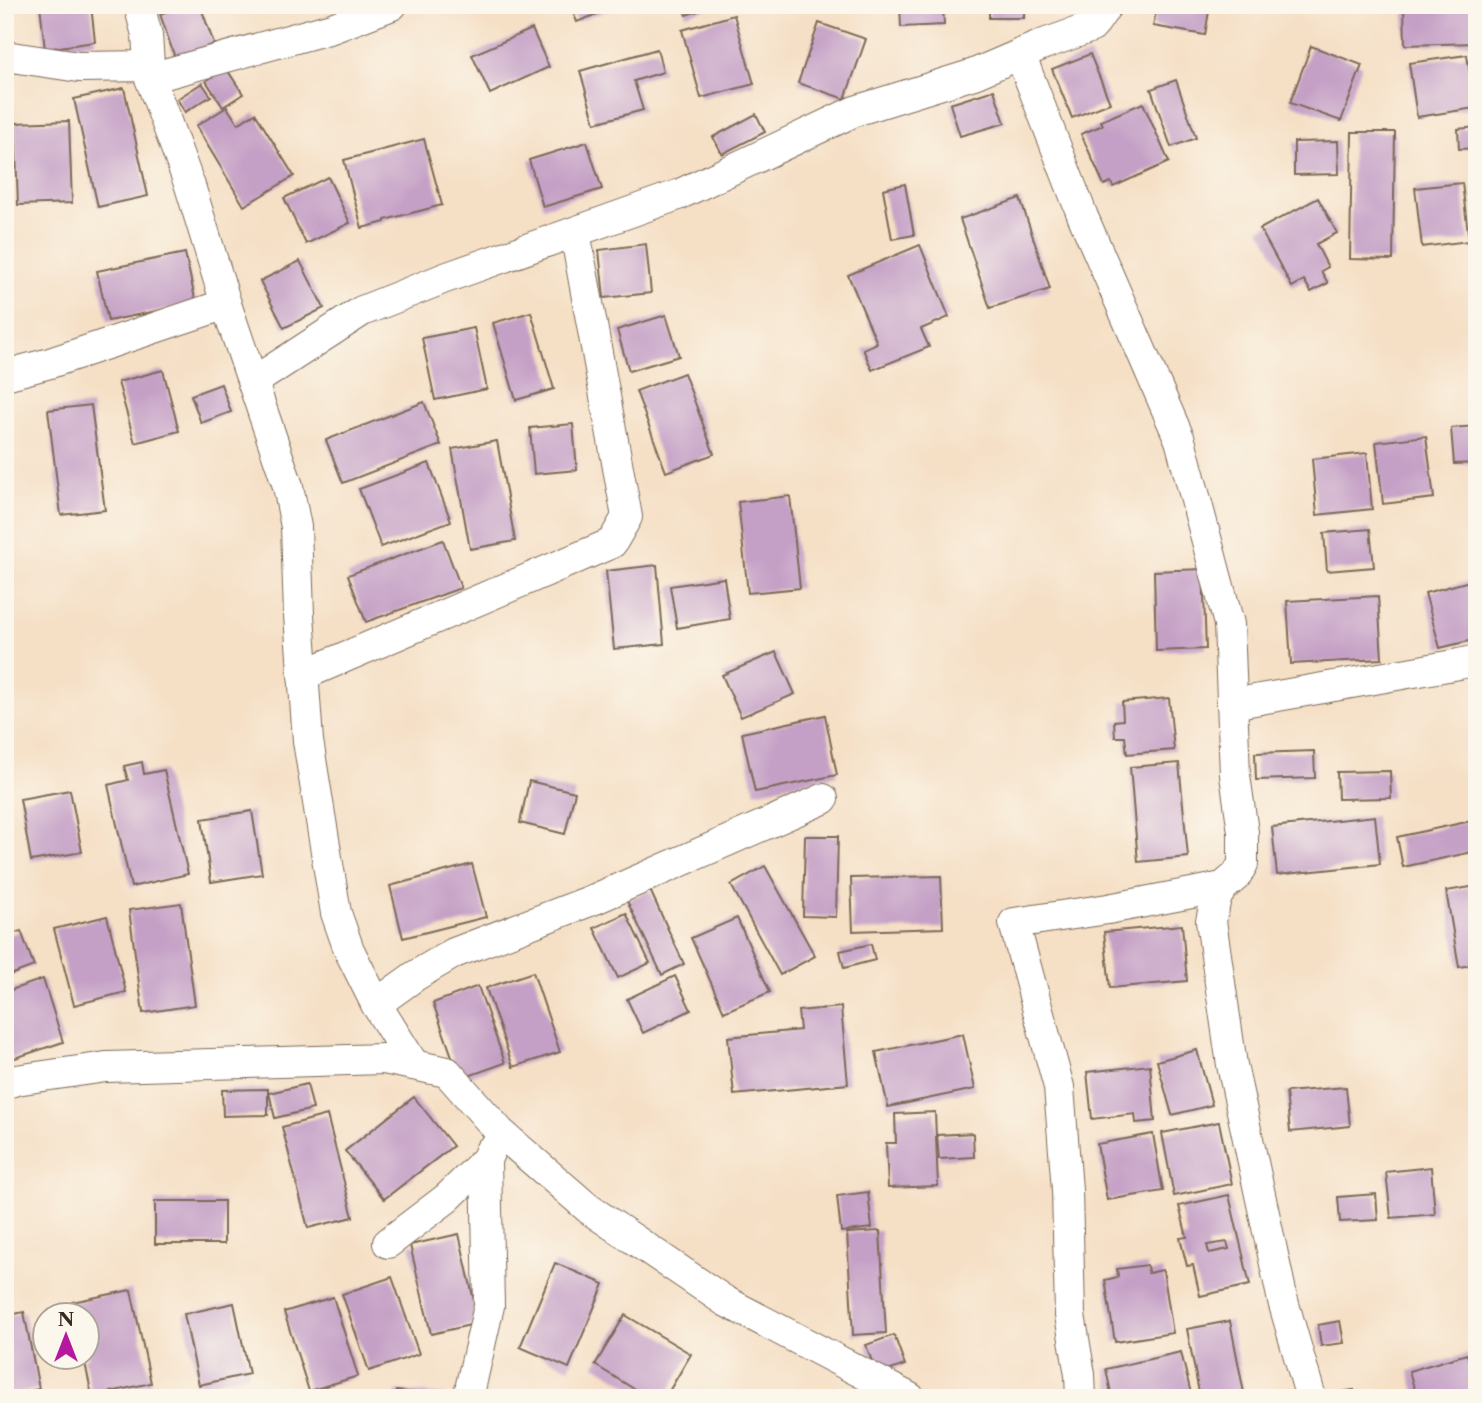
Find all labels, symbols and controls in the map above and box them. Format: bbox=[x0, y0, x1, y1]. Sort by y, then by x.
north arrow bbox=[32, 1302, 102, 1372]
text: N bbox=[58, 1308, 74, 1331]

